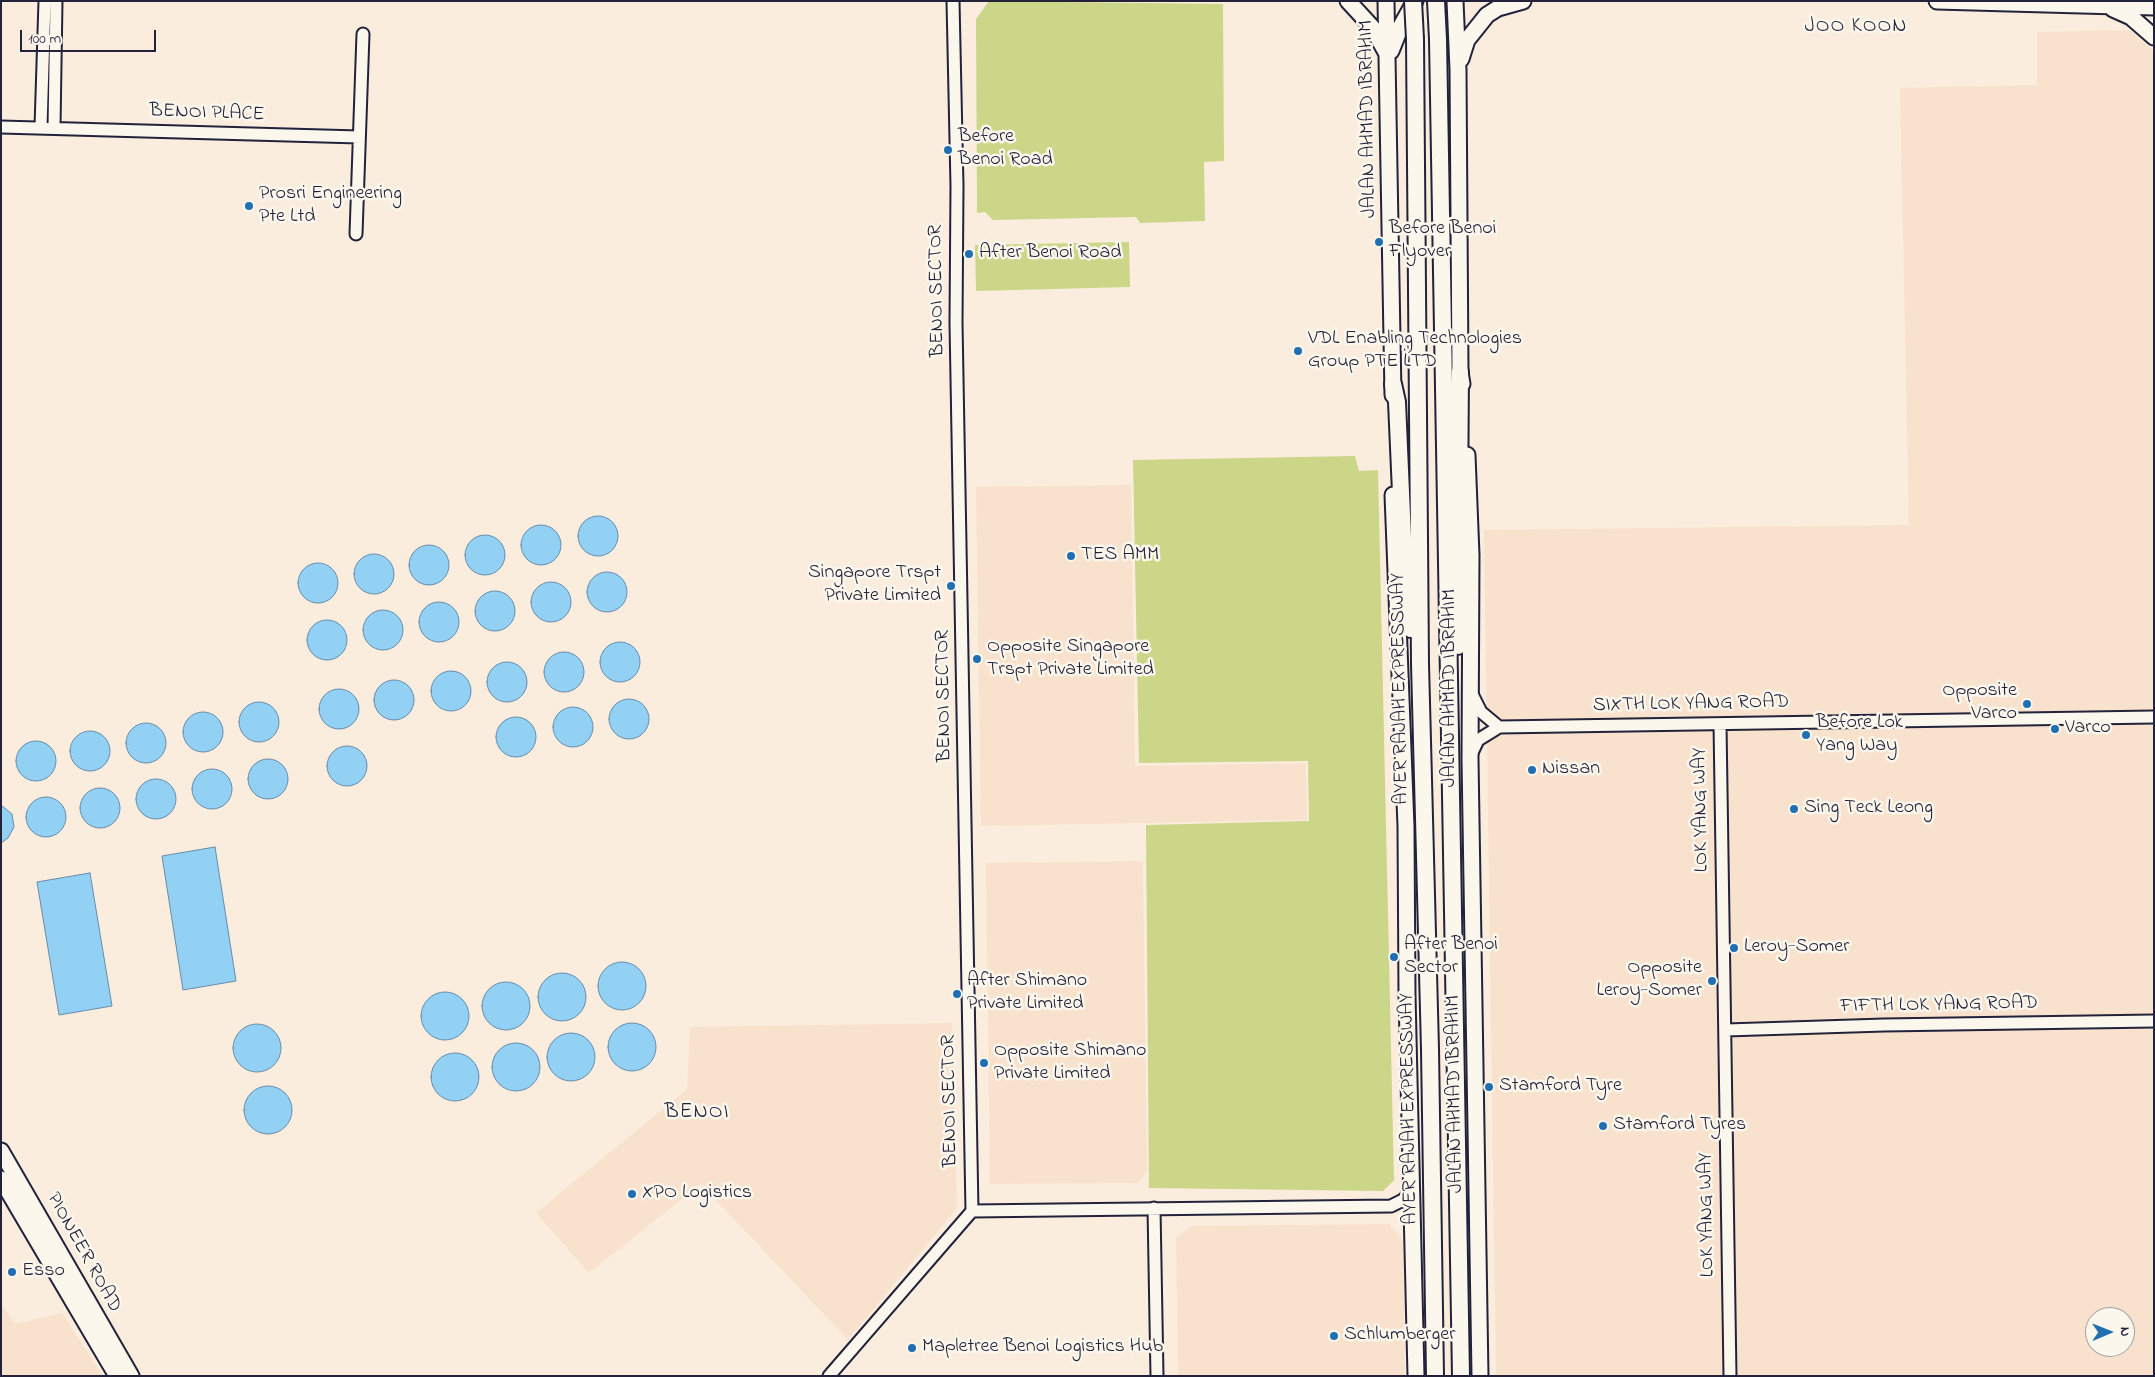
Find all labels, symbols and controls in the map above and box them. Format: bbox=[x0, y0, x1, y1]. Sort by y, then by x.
district label: JOO KOON bbox=[1803, 15, 1909, 41]
scale bar bbox=[22, 20, 159, 52]
street label: JALAN AHMAD IBRAHIM bbox=[1355, 20, 1383, 218]
text: 100 m bbox=[28, 28, 61, 50]
street label: BENOI PLACE bbox=[149, 100, 265, 128]
place label: Before Benoi Road bbox=[958, 126, 1053, 173]
marker: Before Benoi Road bbox=[942, 144, 954, 156]
place label: Prosri Engineering Pte Ltd bbox=[259, 183, 402, 230]
marker: Prosri Engineering Pte Ltd bbox=[243, 200, 255, 212]
place label: Before Benoi Flyover bbox=[1389, 218, 1496, 265]
street label: BENOI SECTOR bbox=[925, 225, 951, 357]
marker: Before Benoi Flyover bbox=[1373, 236, 1385, 248]
place label: After Benoi Road bbox=[979, 242, 1121, 266]
marker: After Benoi Road bbox=[963, 248, 975, 260]
place label: VDL Enabling Technologies Group PTE LTD bbox=[1308, 328, 1522, 375]
marker: VDL Enabling Technologies Group PTE LTD bbox=[1292, 345, 1304, 357]
place label: TES AMM bbox=[1081, 544, 1159, 568]
marker: TES AMM bbox=[1065, 550, 1077, 562]
place label: Singapore Trspt Private Limited bbox=[808, 562, 941, 609]
street label: AYER RAJAH EXPRESSWAY bbox=[1387, 573, 1415, 805]
marker: Singapore Trspt Private Limited bbox=[945, 580, 957, 592]
street label: JALAN AHMAD IBRAHIM bbox=[1439, 589, 1463, 787]
street label: BENOI SECTOR bbox=[932, 630, 958, 762]
place label: Opposite Singapore Trspt Private Limited bbox=[987, 636, 1154, 683]
marker: Opposite Singapore Trspt Private Limited bbox=[971, 653, 983, 665]
place label: Opposite Varco bbox=[1942, 680, 2017, 727]
street label: SIXTH LOK YANG ROAD bbox=[1593, 691, 1789, 719]
marker: Opposite Varco bbox=[2021, 698, 2033, 710]
place label: Before Lok Yang Way bbox=[1816, 712, 1903, 759]
place label: Varco bbox=[2065, 717, 2111, 741]
marker: Varco bbox=[2049, 723, 2061, 735]
marker: Before Lok Yang Way bbox=[1800, 729, 1812, 741]
street label: LOK YANG WAY bbox=[1689, 747, 1715, 873]
place label: Nissan bbox=[1542, 758, 1600, 782]
marker: Nissan bbox=[1526, 764, 1538, 776]
place label: Sing Teck Leong bbox=[1804, 797, 1933, 821]
marker: Sing Teck Leong bbox=[1788, 803, 1800, 815]
place label: After Benoi Sector bbox=[1404, 934, 1498, 981]
place label: Leroy-Somer bbox=[1744, 936, 1849, 960]
marker: Leroy-Somer bbox=[1728, 942, 1740, 954]
marker: After Benoi Sector bbox=[1388, 951, 1400, 963]
place label: Opposite Leroy-Somer bbox=[1597, 957, 1702, 1004]
place label: After Shimano Private Limited bbox=[967, 970, 1087, 1017]
marker: Opposite Leroy-Somer bbox=[1706, 975, 1718, 987]
marker: After Shimano Private Limited bbox=[951, 988, 963, 1000]
street label: FIFTH LOK YANG ROAD bbox=[1840, 992, 2038, 1020]
street label: AYER RAJAH EXPRESSWAY bbox=[1396, 993, 1424, 1225]
street label: JALAN AHMAD IBRAHIM bbox=[1442, 995, 1470, 1193]
street label: BENOI SECTOR bbox=[938, 1035, 964, 1167]
place label: Opposite Shimano Private Limited bbox=[994, 1040, 1146, 1087]
marker: Opposite Shimano Private Limited bbox=[978, 1057, 990, 1069]
place label: Stamford Tyre bbox=[1499, 1075, 1622, 1099]
marker: Stamford Tyre bbox=[1483, 1081, 1495, 1093]
district label: BENOI bbox=[664, 1101, 730, 1127]
place label: Stamford Tyres bbox=[1613, 1114, 1746, 1138]
marker: Stamford Tyres bbox=[1597, 1120, 1609, 1132]
street label: LOK YANG WAY bbox=[1695, 1152, 1721, 1278]
place label: XPO Logistics bbox=[642, 1182, 752, 1206]
marker: XPO Logistics bbox=[626, 1188, 638, 1200]
street label: PIONEER ROAD bbox=[40, 1189, 126, 1317]
place label: Esso bbox=[22, 1260, 65, 1284]
marker: Esso bbox=[6, 1266, 18, 1278]
north arrow bbox=[2085, 1307, 2135, 1357]
place label: Schlumberger bbox=[1344, 1324, 1455, 1348]
text: N bbox=[2114, 1327, 2135, 1337]
marker: Schlumberger bbox=[1328, 1330, 1340, 1342]
place label: Mapletree Benoi Logistics Hub bbox=[922, 1336, 1163, 1360]
marker: Mapletree Benoi Logistics Hub bbox=[906, 1342, 918, 1354]

